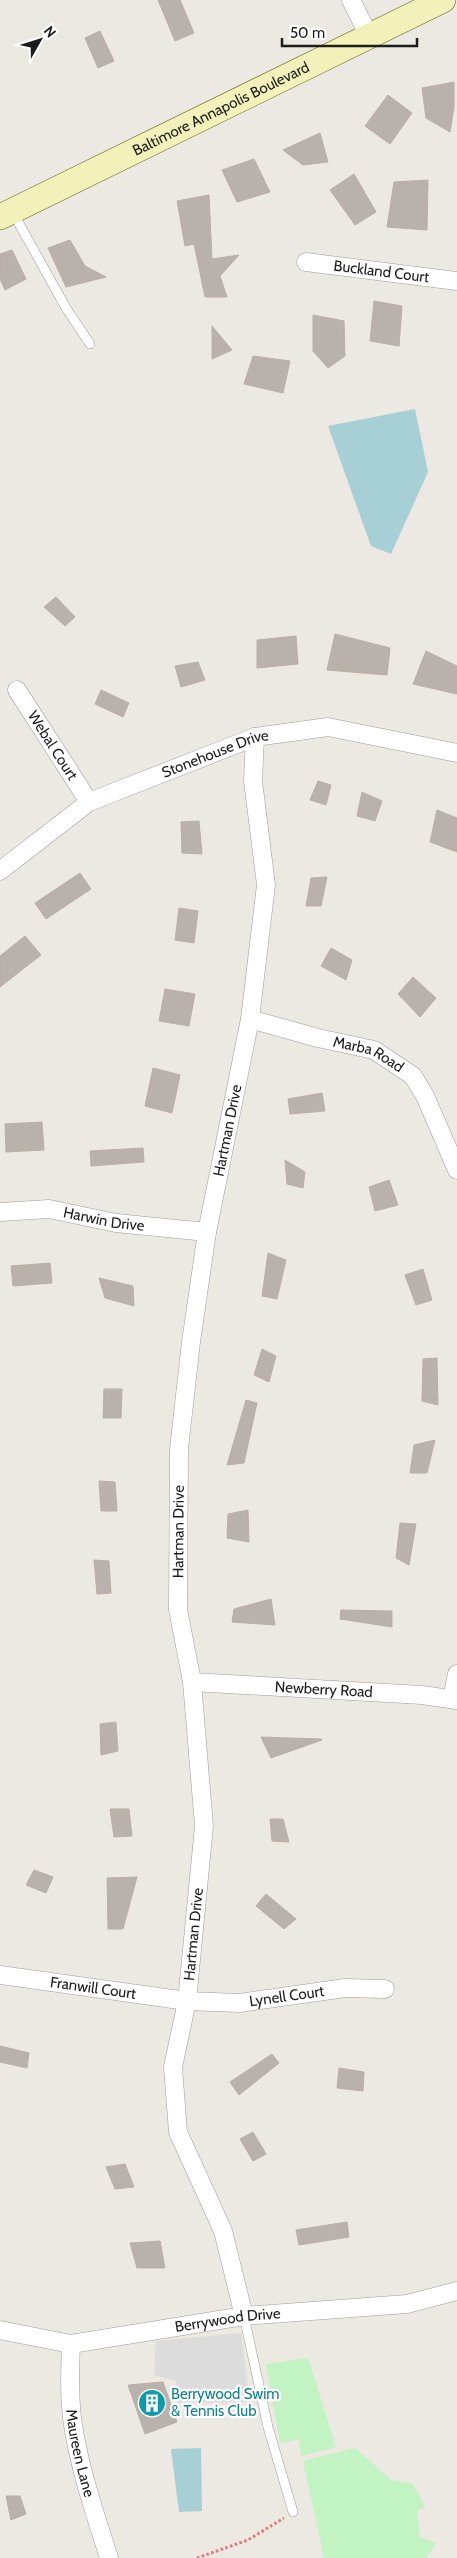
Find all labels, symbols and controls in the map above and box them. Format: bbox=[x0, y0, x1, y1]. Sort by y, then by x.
north arrow bbox=[15, 15, 65, 65]
scale bar bbox=[282, 15, 417, 47]
text: N bbox=[40, 22, 60, 41]
text: 50 m bbox=[290, 24, 325, 42]
street label: Baltimore Annapolis Boulevard bbox=[130, 58, 312, 160]
street label: Buckland Court bbox=[333, 257, 430, 286]
street label: Webal Court bbox=[24, 708, 82, 783]
street label: Stonehouse Drive bbox=[159, 726, 270, 782]
street label: Marba Road bbox=[331, 1032, 407, 1076]
street label: Hartman Drive bbox=[209, 1083, 246, 1178]
street label: Harwin Drive bbox=[62, 1203, 145, 1235]
street label: Hartman Drive bbox=[169, 1485, 188, 1578]
street label: Newberry Road bbox=[274, 1678, 373, 1701]
street label: Hartman Drive bbox=[180, 1887, 207, 1982]
street label: Franwill Court bbox=[49, 1973, 137, 2003]
street label: Lynell Court bbox=[248, 1982, 325, 2010]
street label: Berrywood Drive bbox=[174, 2304, 281, 2336]
place label: Berrywood Swim & Tennis Club bbox=[171, 2385, 279, 2420]
building icon: Berrywood Swim & Tennis Club bbox=[137, 2388, 167, 2418]
street label: Maureen Lane bbox=[62, 2408, 99, 2500]

